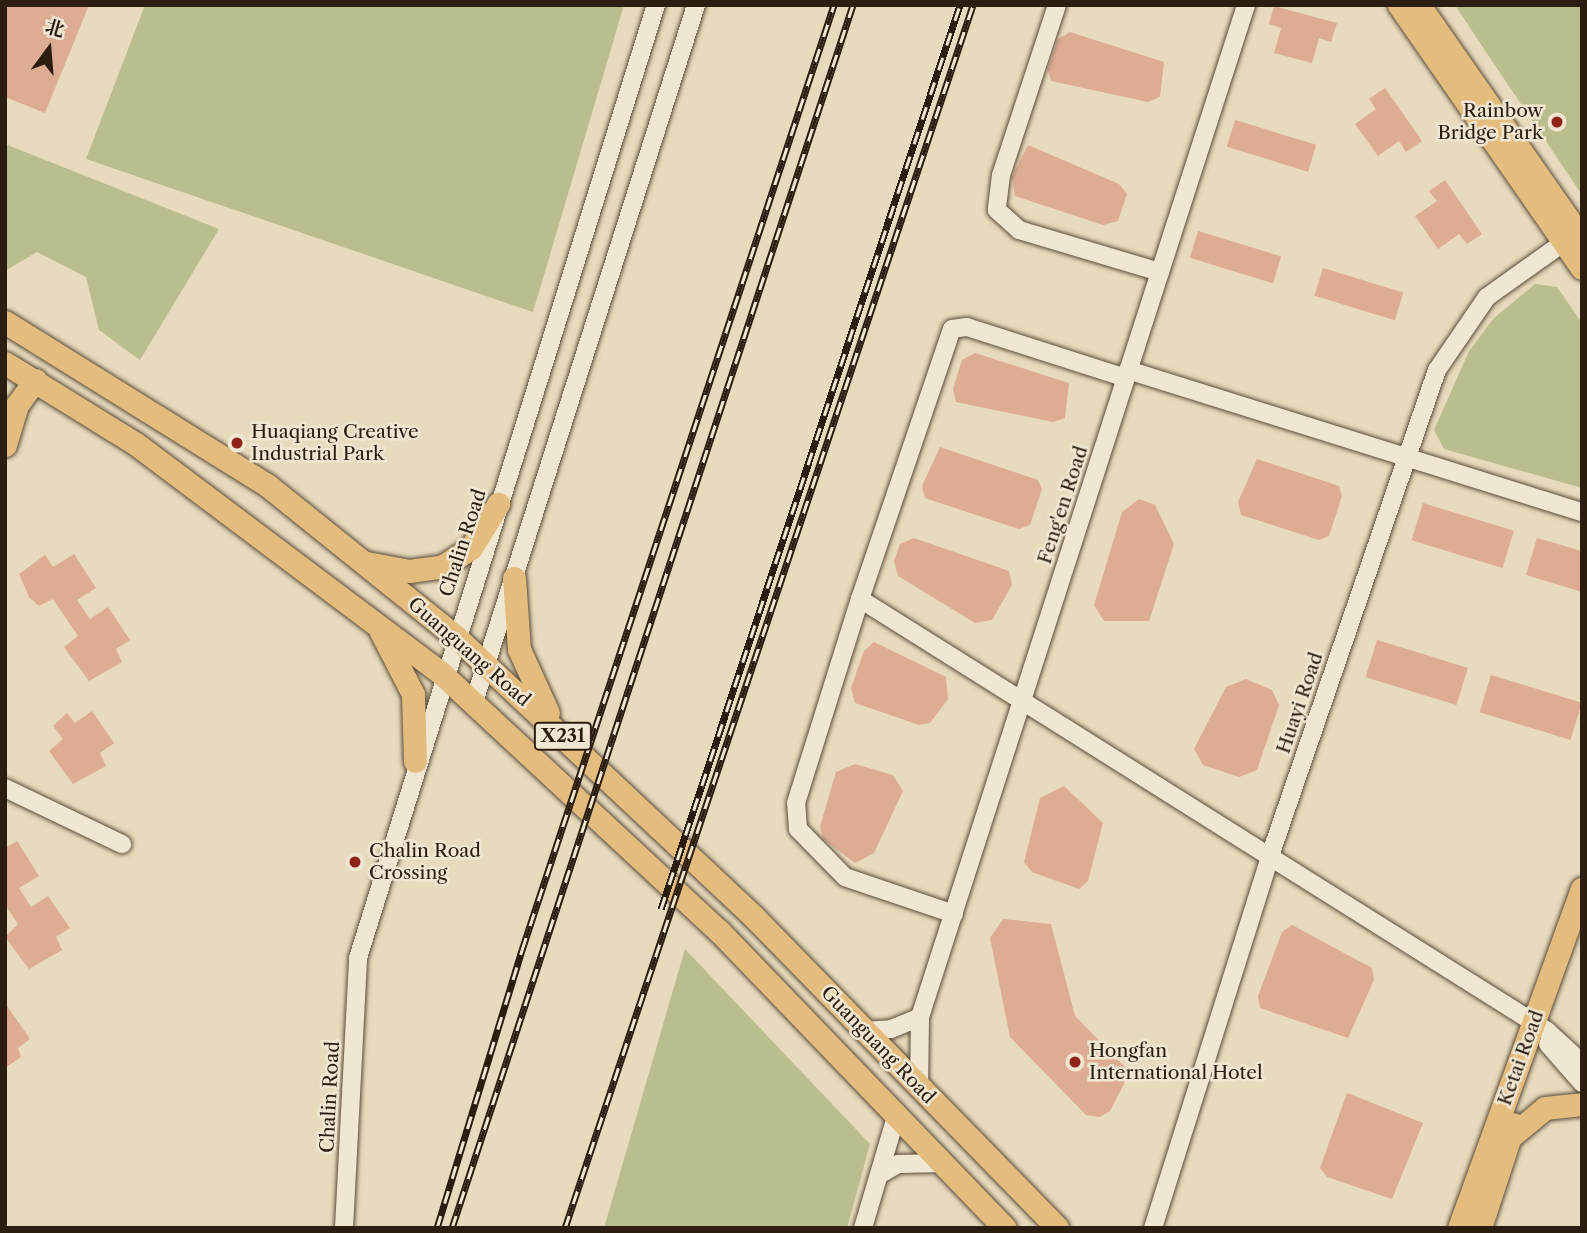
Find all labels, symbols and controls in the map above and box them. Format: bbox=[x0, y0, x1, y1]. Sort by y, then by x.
north arrow bbox=[14, 14, 84, 84]
text: 北 bbox=[43, 15, 67, 42]
place label: Rainbow Bridge Park bbox=[1438, 100, 1543, 144]
marker: Rainbow Bridge Park bbox=[1549, 114, 1565, 130]
place label: Huaqiang Creative Industrial Park bbox=[251, 421, 419, 465]
marker: Huaqiang Creative Industrial Park bbox=[229, 435, 245, 451]
street label: Feng'en Road bbox=[1033, 443, 1093, 567]
street label: Chalin Road bbox=[435, 486, 491, 600]
street label: Guanguang Road bbox=[403, 593, 535, 711]
street label: Huayi Road bbox=[1272, 649, 1328, 757]
road number: X231 bbox=[533, 722, 593, 750]
place label: Chalin Road Crossing bbox=[369, 840, 481, 884]
marker: Chalin Road Crossing bbox=[347, 854, 363, 870]
street label: Guanguang Road bbox=[816, 981, 940, 1109]
street label: Ketai Road bbox=[1493, 1007, 1549, 1109]
place label: Hongfan International Hotel bbox=[1089, 1040, 1263, 1084]
street label: Chalin Road bbox=[316, 1041, 344, 1153]
marker: Hongfan International Hotel bbox=[1067, 1054, 1083, 1070]

